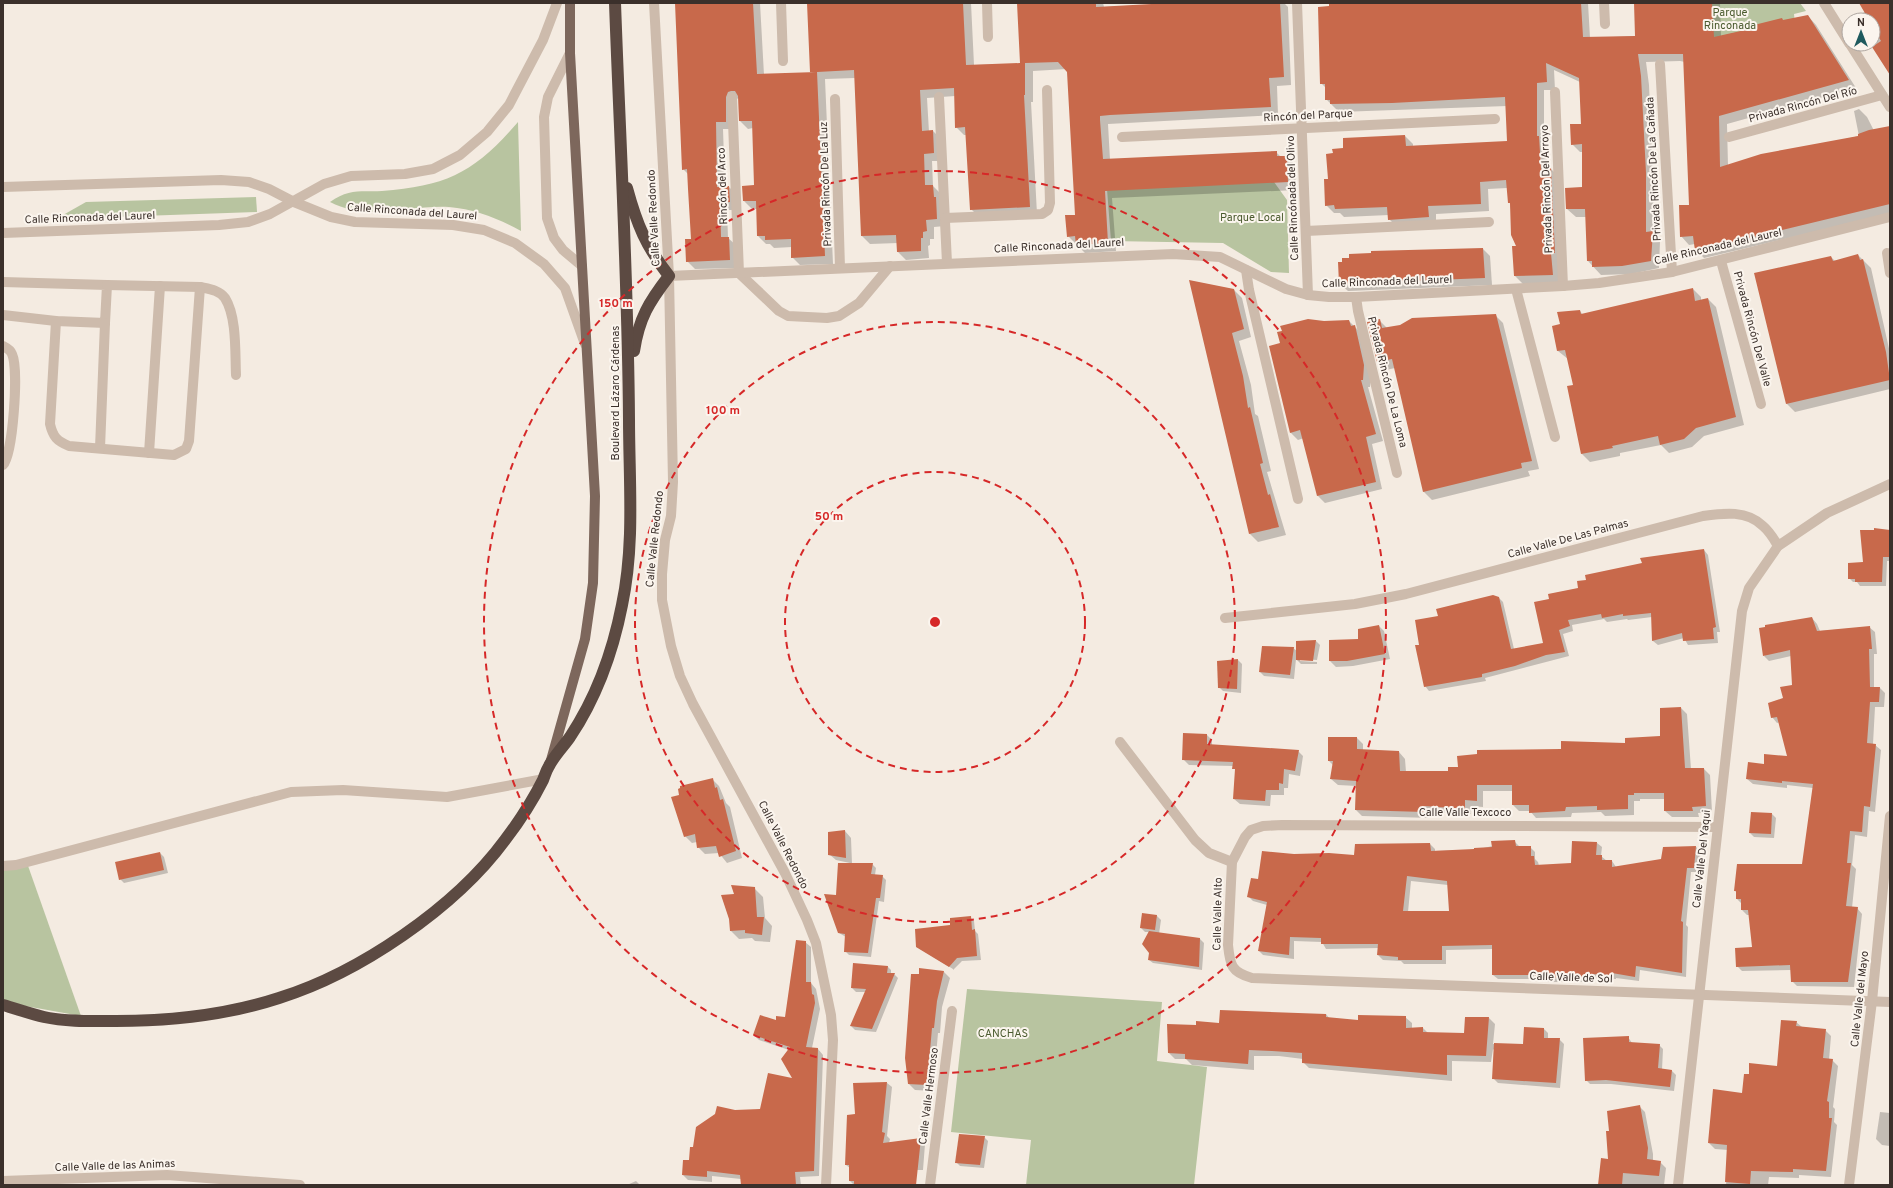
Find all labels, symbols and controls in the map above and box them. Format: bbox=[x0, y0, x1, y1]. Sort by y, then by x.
park label: Parque Rinconada bbox=[1704, 6, 1756, 33]
north arrow bbox=[1841, 12, 1881, 52]
text: N bbox=[1857, 16, 1865, 30]
street label: Privada Rincón Del Río bbox=[1747, 84, 1859, 126]
street label: Privada Rincón De La Cañada bbox=[1643, 96, 1665, 241]
street label: Rincón del Parque bbox=[1263, 107, 1353, 125]
street label: Privada Rincón De La Luz bbox=[817, 121, 835, 247]
street label: Privada Rincón Del Arroyo bbox=[1538, 124, 1556, 254]
street label: Calle Rincónada del Olivo bbox=[1284, 135, 1302, 261]
street label: Rincón del Arco bbox=[715, 147, 731, 225]
street label: Calle Valle Redondo bbox=[644, 169, 664, 267]
street label: Calle Rinconada del Laurel bbox=[346, 200, 478, 224]
street label: Calle Rinconada del Laurel bbox=[24, 209, 156, 227]
park label: Parque Local bbox=[1220, 211, 1284, 225]
street label: Calle Rinconada del Laurel bbox=[1653, 225, 1783, 269]
street label: Calle Rinconada del Laurel bbox=[993, 236, 1125, 256]
street label: Privada Rincón Del Valle bbox=[1730, 270, 1774, 388]
street label: Calle Rinconada del Laurel bbox=[1321, 273, 1453, 291]
text: 150 m bbox=[599, 296, 633, 312]
street label: Privada Rincón De La Loma bbox=[1364, 315, 1410, 449]
street label: Boulevard Lázaro Cárdenas bbox=[609, 326, 623, 460]
text: 100 m bbox=[706, 403, 740, 419]
street label: Calle Valle Redondo bbox=[643, 490, 667, 588]
text: 50 m bbox=[815, 509, 843, 525]
street label: Calle Valle De Las Palmas bbox=[1506, 516, 1630, 562]
centre of rings bbox=[928, 615, 942, 629]
street label: Calle Valle Redondo bbox=[755, 798, 811, 892]
street label: Calle Valle Texcoco bbox=[1419, 806, 1511, 820]
street label: Calle Valle Del Yaqui bbox=[1690, 809, 1714, 909]
street label: Calle Valle Alto bbox=[1210, 877, 1226, 951]
street label: Calle Valle del Mayo bbox=[1848, 950, 1872, 1048]
street label: Calle Valle de Sol bbox=[1529, 970, 1613, 986]
park label: CANCHAS bbox=[978, 1027, 1028, 1041]
street label: Calle Valle Hermoso bbox=[916, 1047, 942, 1145]
street label: Calle Valle de las Animas bbox=[54, 1157, 176, 1175]

